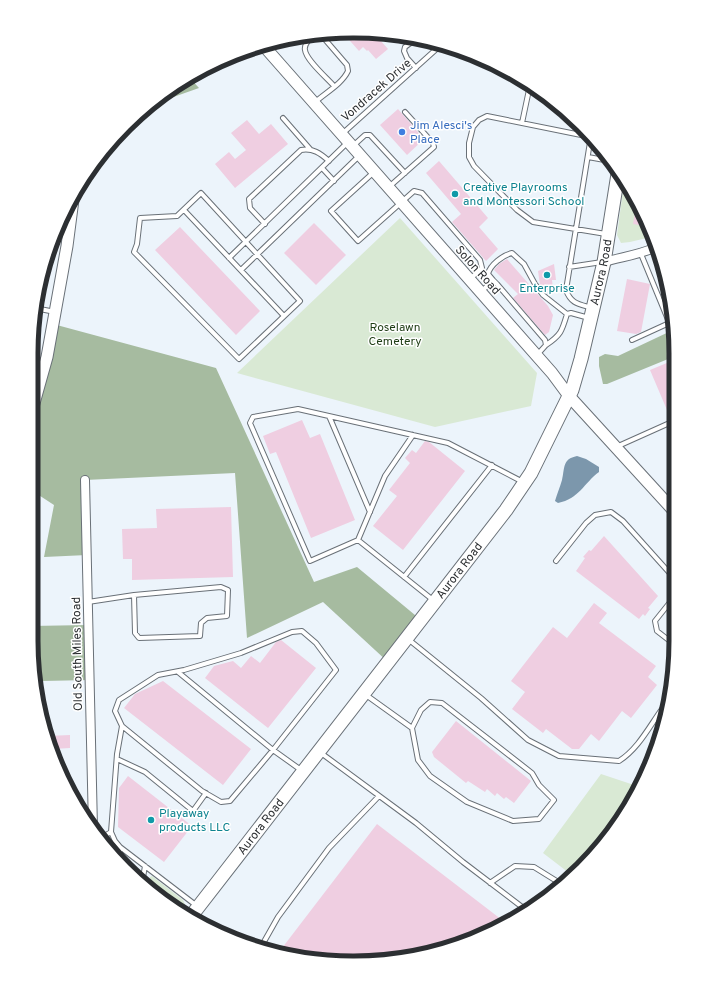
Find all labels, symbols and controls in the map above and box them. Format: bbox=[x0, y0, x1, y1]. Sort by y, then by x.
street label: Vondracek Drive bbox=[338, 56, 415, 126]
place label: Jim Alesci's Place bbox=[410, 118, 473, 148]
marker: Jim Alesci's Place bbox=[397, 127, 407, 137]
place label: Creative Playrooms and Montessori School bbox=[463, 180, 585, 210]
marker: Creative Playrooms and Montessori School bbox=[450, 189, 460, 199]
street label: Aurora Road bbox=[587, 238, 617, 307]
street label: Solon Road bbox=[451, 243, 504, 299]
marker: Enterprise bbox=[542, 270, 552, 280]
place label: Enterprise bbox=[519, 281, 575, 297]
park label: Roselawn Cemetery bbox=[368, 320, 422, 350]
street label: Aurora Road bbox=[433, 540, 487, 603]
street label: Old South Miles Road bbox=[69, 597, 87, 711]
street label: Aurora Road bbox=[234, 796, 288, 859]
place label: Playaway products LLC bbox=[159, 806, 230, 836]
marker: Playaway products LLC bbox=[146, 815, 156, 825]

